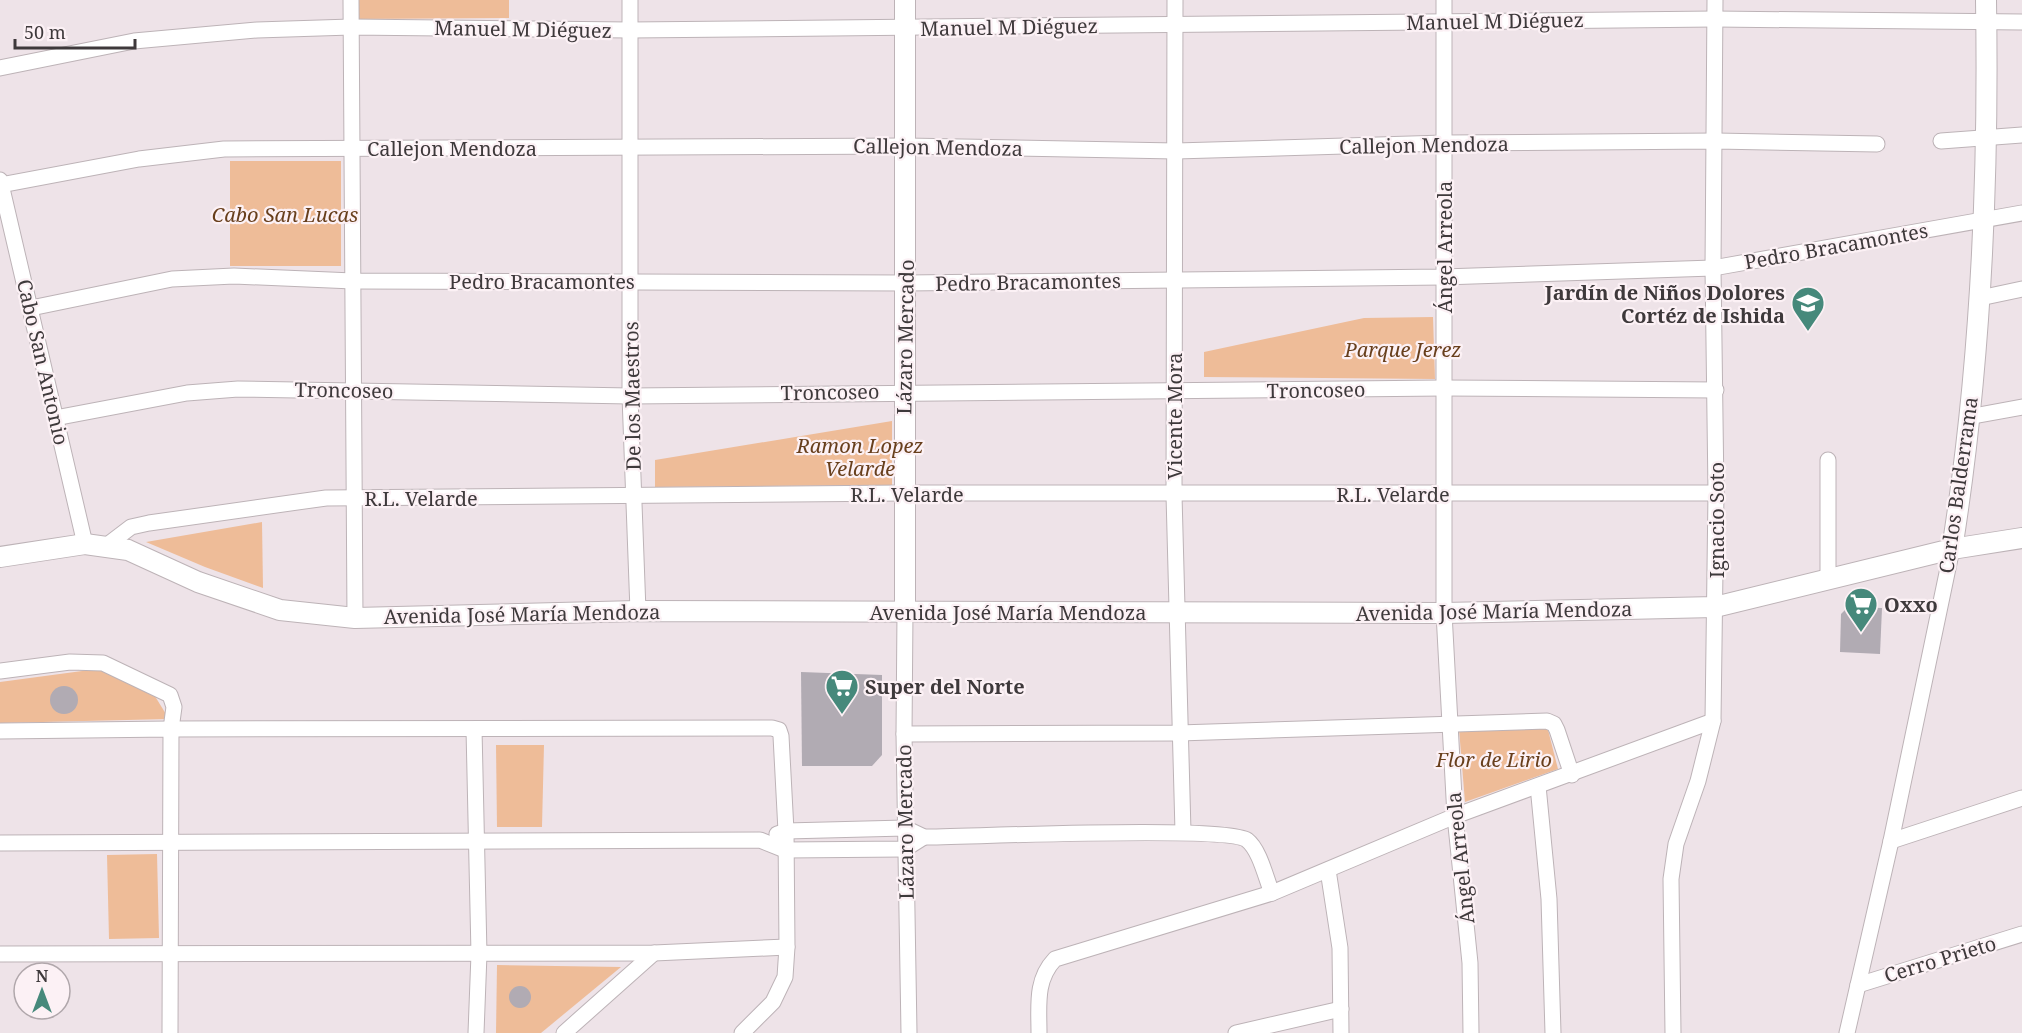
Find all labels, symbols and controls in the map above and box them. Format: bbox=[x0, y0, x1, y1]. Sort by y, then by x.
street label: Manuel M Diéguez bbox=[1406, 6, 1584, 36]
scale bar bbox=[15, 12, 135, 50]
street label: Manuel M Diéguez bbox=[920, 12, 1098, 42]
street label: Manuel M Diéguez bbox=[434, 14, 612, 44]
text: 50 m bbox=[24, 20, 66, 44]
street label: Callejon Mendoza bbox=[1339, 130, 1509, 160]
street label: Callejon Mendoza bbox=[853, 132, 1023, 162]
street label: Callejon Mendoza bbox=[367, 135, 537, 162]
street label: Ángel Arreola bbox=[1431, 181, 1458, 313]
park label: Cabo San Lucas bbox=[212, 201, 358, 228]
street label: Pedro Bracamontes bbox=[1742, 217, 1930, 275]
street label: Lázaro Mercado bbox=[890, 259, 920, 415]
street label: Pedro Bracamontes bbox=[935, 267, 1121, 297]
street label: Pedro Bracamontes bbox=[449, 268, 635, 295]
street label: Cabo San Antonio bbox=[11, 277, 75, 447]
place label: Jardín de Niños Dolores Cortéz de Ishida bbox=[1544, 279, 1785, 329]
school or university icon: Jardín de Niños Dolores Cortéz de Ishida bbox=[1790, 285, 1826, 332]
street label: De los Maestros bbox=[617, 321, 647, 471]
park label: Parque Jerez bbox=[1343, 336, 1462, 363]
street label: Vicente Mora bbox=[1161, 353, 1188, 479]
street label: Troncoseo bbox=[294, 376, 394, 404]
street label: Troncoseo bbox=[1266, 376, 1366, 404]
street label: Troncoseo bbox=[780, 378, 880, 406]
street label: Carlos Balderrama bbox=[1932, 395, 1984, 575]
park label: Ramon Lopez Velarde bbox=[796, 432, 924, 482]
street label: Ignacio Soto bbox=[1703, 462, 1730, 578]
street label: R.L. Velarde bbox=[850, 481, 964, 508]
street label: R.L. Velarde bbox=[1336, 481, 1450, 508]
street label: R.L. Velarde bbox=[364, 485, 478, 512]
supermarket icon: Oxxo bbox=[1843, 586, 1879, 633]
place label: Oxxo bbox=[1884, 591, 1938, 618]
street label: Avenida José María Mendoza bbox=[1355, 595, 1633, 627]
street label: Avenida José María Mendoza bbox=[383, 598, 661, 630]
street label: Avenida José María Mendoza bbox=[870, 599, 1146, 626]
supermarket icon: Super del Norte bbox=[824, 668, 860, 715]
place label: Super del Norte bbox=[865, 673, 1025, 700]
street label: Lázaro Mercado bbox=[890, 744, 920, 900]
park label: Flor de Lirio bbox=[1435, 746, 1552, 773]
street label: Ángel Arreola bbox=[1440, 791, 1480, 925]
street label: Cerro Prieto bbox=[1881, 929, 1999, 989]
north arrow bbox=[12, 961, 72, 1021]
text: N bbox=[36, 965, 49, 987]

